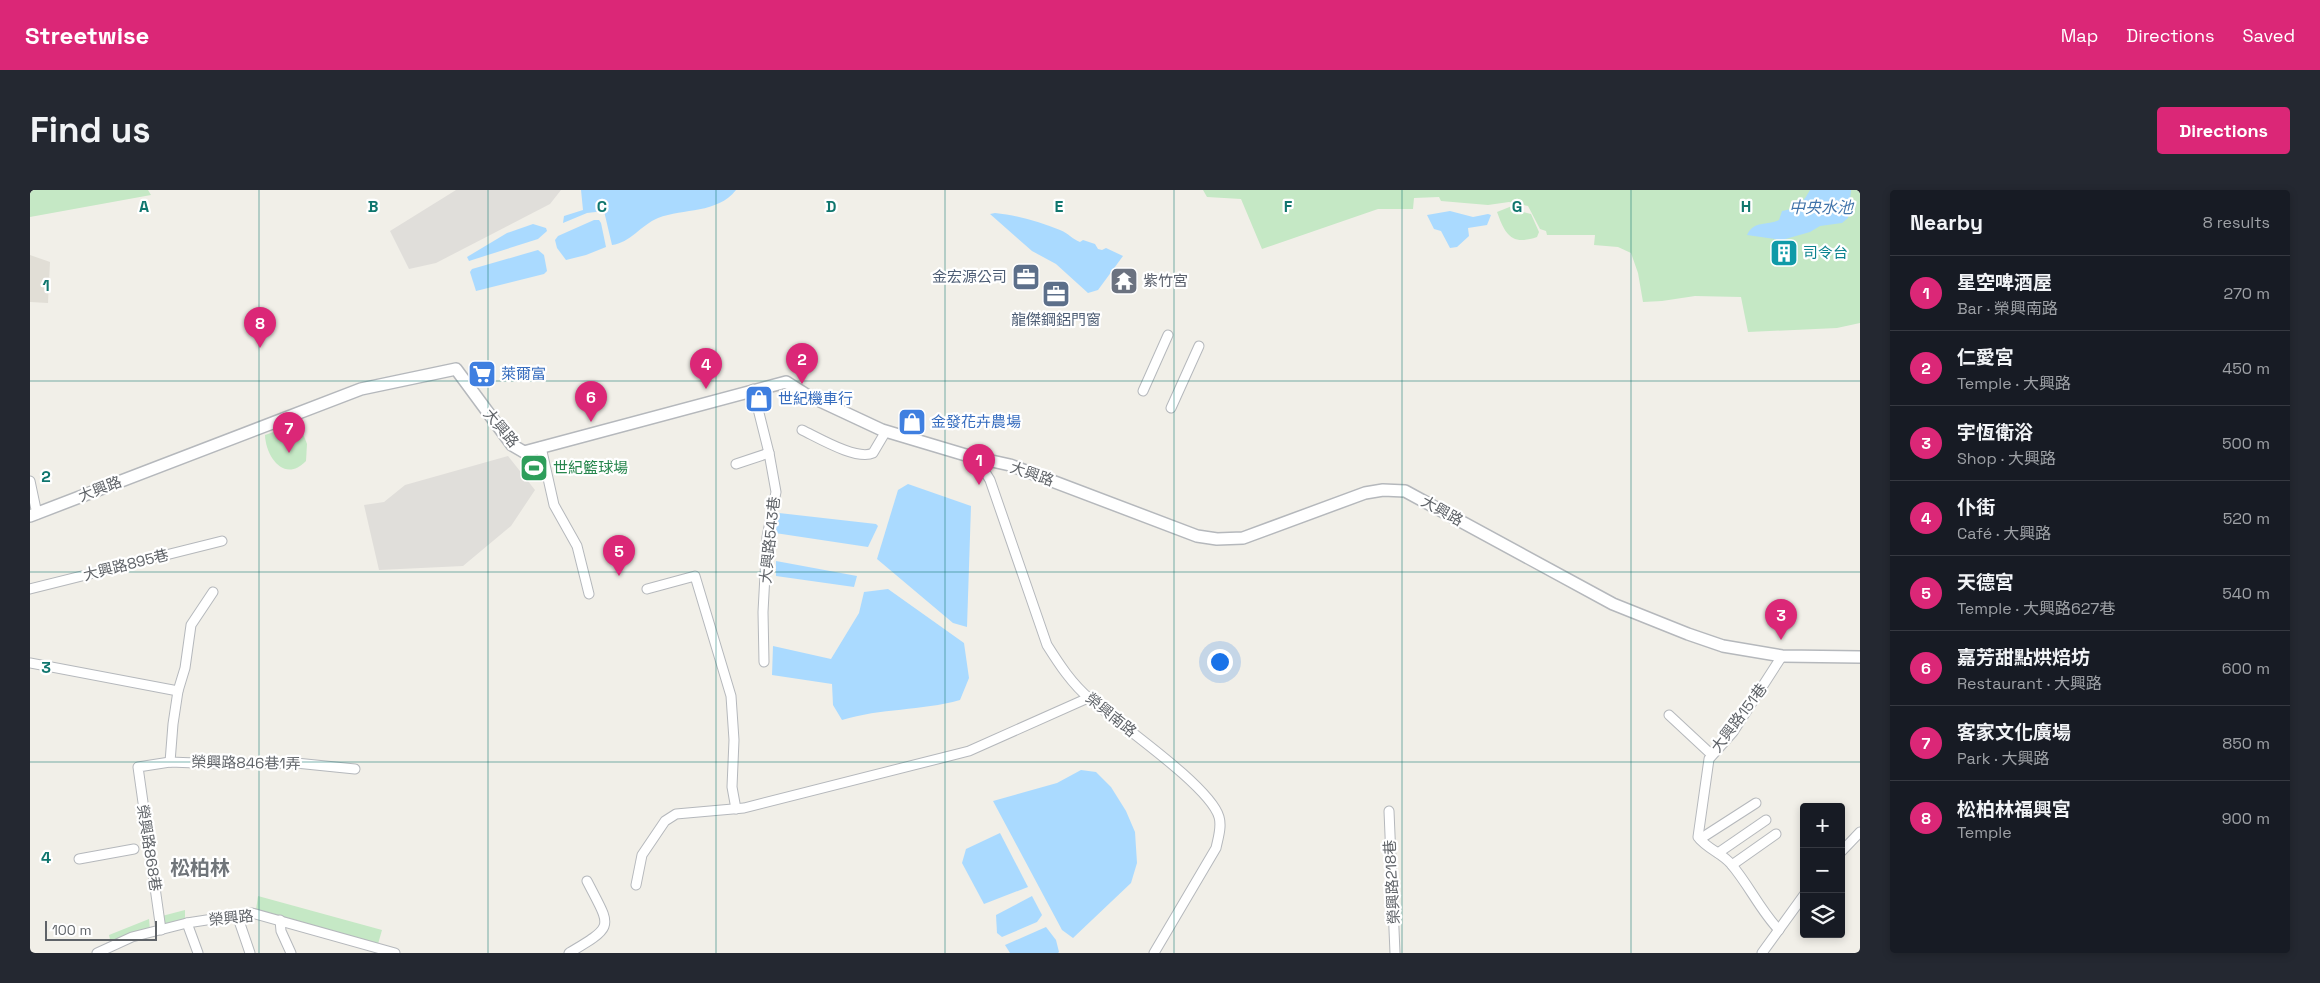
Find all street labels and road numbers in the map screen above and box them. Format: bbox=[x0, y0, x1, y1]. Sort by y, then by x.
street label: 大興路 bbox=[480, 404, 523, 451]
street label: 大興路 bbox=[1008, 457, 1057, 490]
street label: 大興路 bbox=[75, 472, 124, 505]
street label: 大興路 bbox=[1418, 491, 1467, 530]
street label: 大興路543巷 bbox=[755, 495, 784, 584]
street label: 大興路895巷 bbox=[81, 545, 171, 584]
street label: 大興路151巷 bbox=[1707, 680, 1771, 756]
street label: 榮興南路 bbox=[1082, 688, 1141, 741]
street label: 榮興路846巷1弄 bbox=[191, 752, 301, 773]
street label: 榮興路868巷 bbox=[133, 803, 166, 893]
street label: 榮興路218巷 bbox=[1380, 839, 1403, 925]
street label: 榮興路 bbox=[208, 906, 254, 929]

